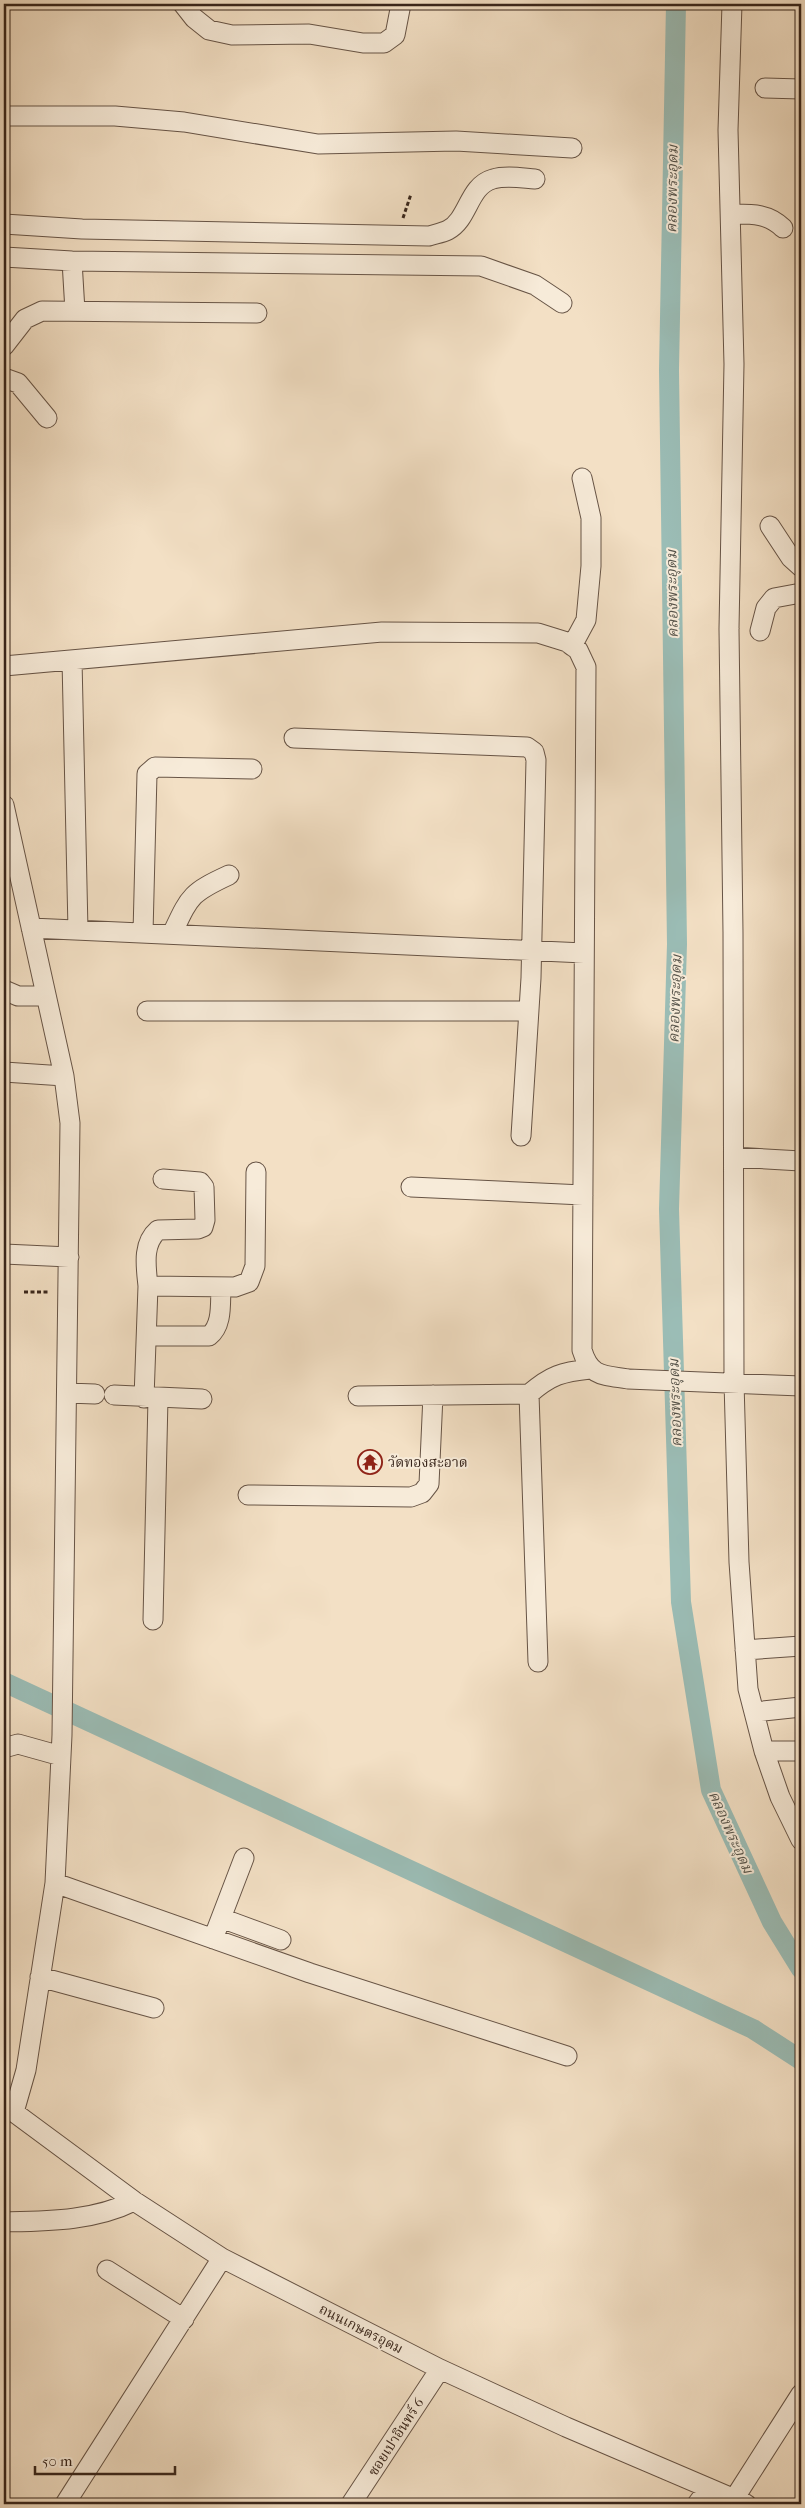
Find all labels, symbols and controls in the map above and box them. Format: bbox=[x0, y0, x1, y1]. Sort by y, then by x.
water label: คลองพระอุดม bbox=[662, 144, 683, 233]
water label: คลองพระอุดม bbox=[662, 548, 683, 638]
water label: คลองพระอุดม bbox=[664, 953, 687, 1043]
water label: คลองพระอุดม bbox=[664, 1357, 687, 1447]
temple icon: วัดทองสะอาด bbox=[357, 1449, 383, 1475]
place label: วัดทองสะอาด bbox=[388, 1454, 468, 1471]
water label: คลองพระอุดม bbox=[704, 1788, 758, 1877]
street label: ถนนเกษตรอุดม bbox=[316, 2301, 406, 2357]
street label: ซอยเปาอินทร์ 6 bbox=[364, 2394, 428, 2479]
scale bar bbox=[35, 2443, 175, 2475]
text: 50 m bbox=[42, 2452, 73, 2470]

